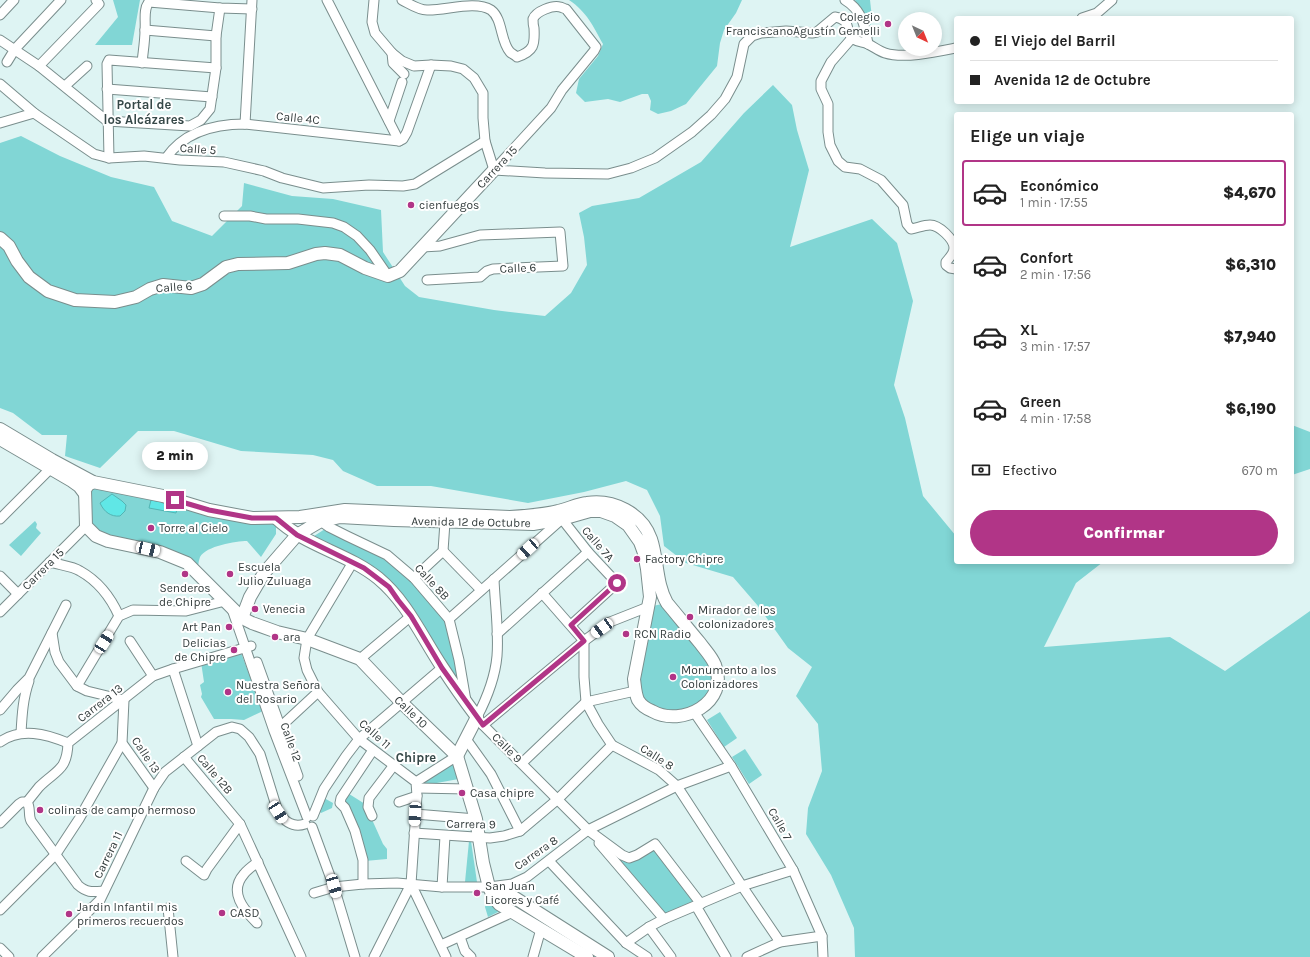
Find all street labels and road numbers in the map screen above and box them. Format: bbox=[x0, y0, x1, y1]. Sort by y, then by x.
street label: Calle 4C bbox=[276, 109, 320, 127]
street label: Calle 5 bbox=[179, 141, 217, 157]
street label: Carrera 15 bbox=[474, 143, 520, 191]
street label: Calle 6 bbox=[499, 260, 537, 276]
street label: Calle 6 bbox=[155, 279, 193, 295]
street label: Avenida 12 de Octubre bbox=[411, 514, 531, 530]
street label: Calle 7A bbox=[579, 523, 617, 565]
street label: Carrera 15 bbox=[19, 545, 67, 593]
street label: Calle 8B bbox=[412, 561, 452, 603]
street label: Carrera 13 bbox=[75, 681, 125, 725]
street label: Calle 10 bbox=[391, 693, 431, 731]
street label: Calle 11 bbox=[356, 716, 394, 752]
street label: Calle 12 bbox=[277, 721, 305, 764]
street label: Calle 9 bbox=[489, 730, 525, 766]
street label: Calle 13 bbox=[129, 734, 163, 776]
street label: Calle 8 bbox=[638, 741, 676, 773]
street label: Calle 12B bbox=[194, 751, 236, 797]
street label: Calle 7 bbox=[765, 805, 795, 843]
street label: Carrera 9 bbox=[446, 817, 496, 831]
street label: Carrera 11 bbox=[91, 829, 125, 881]
street label: Carrera 8 bbox=[512, 833, 560, 873]

